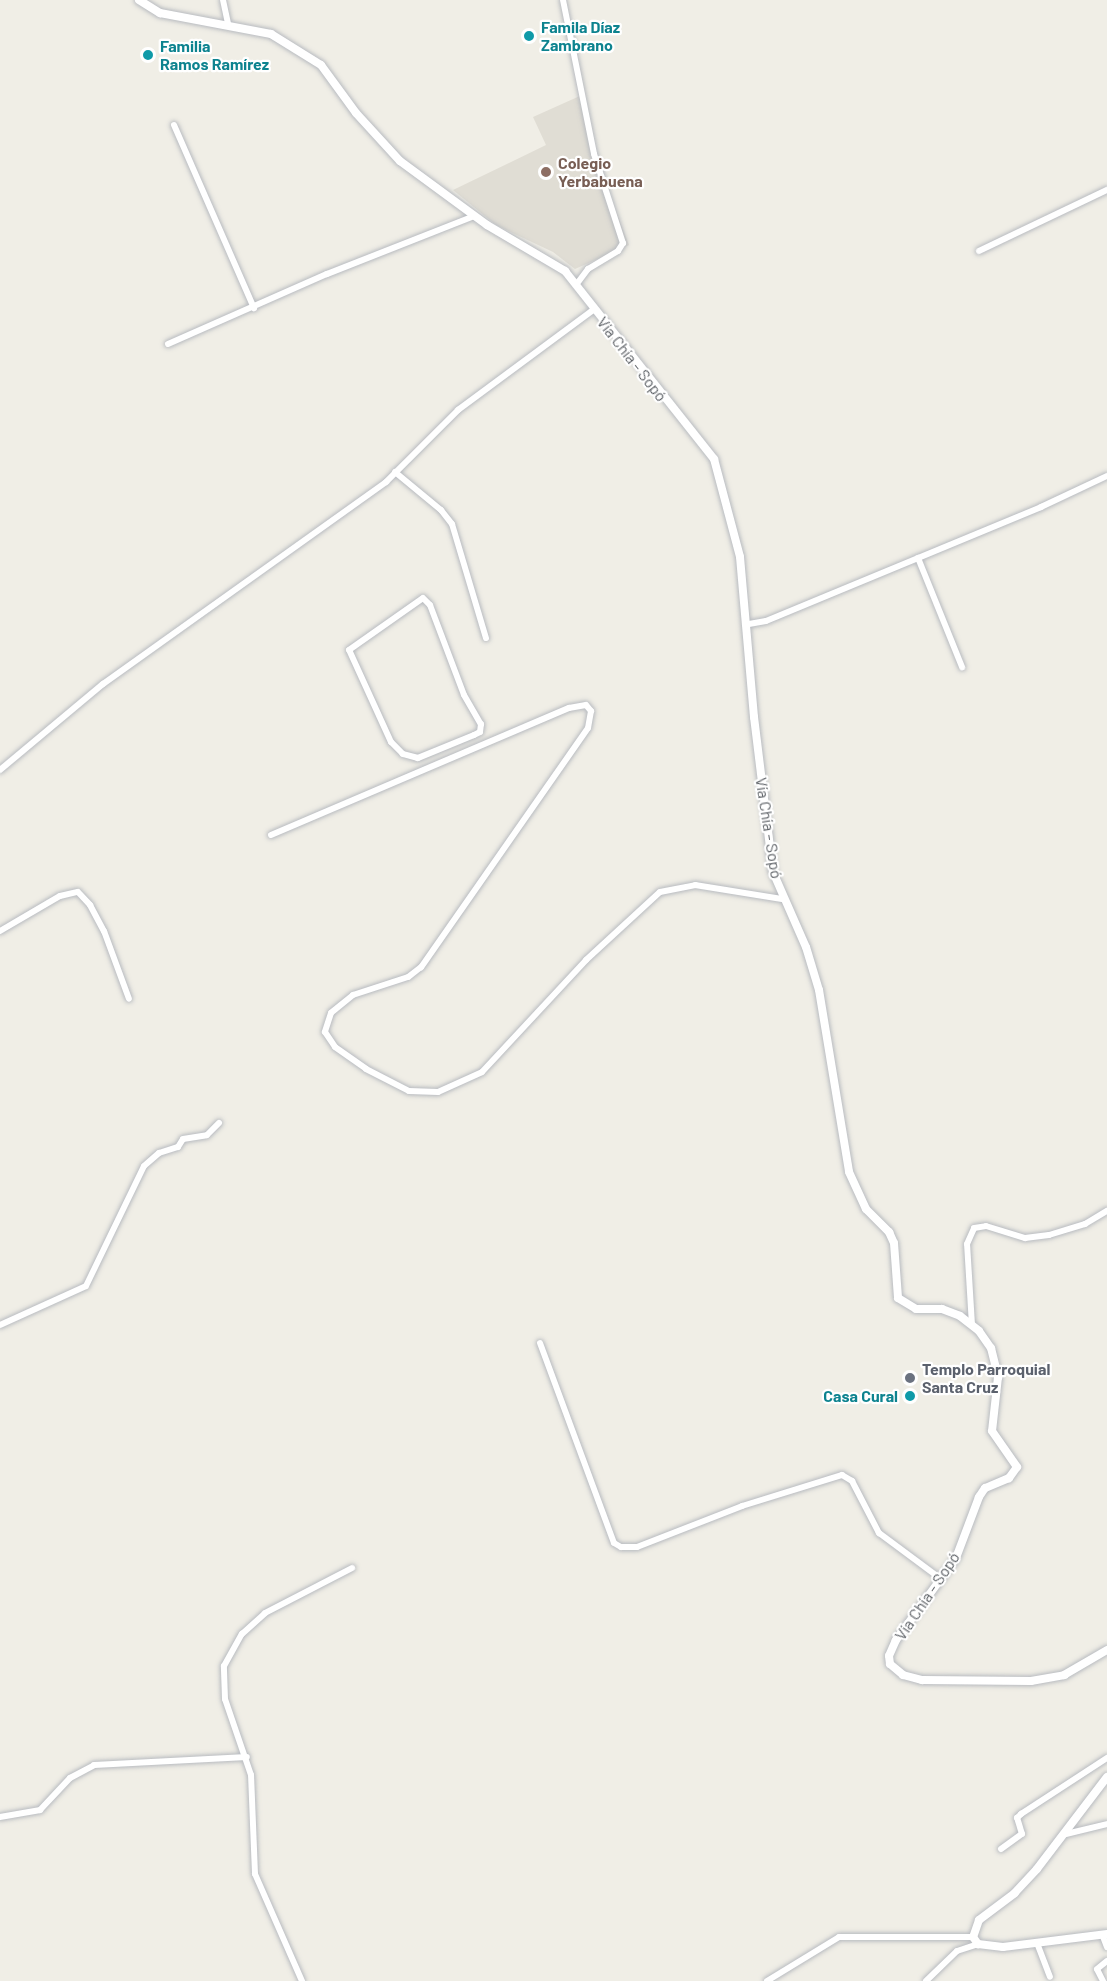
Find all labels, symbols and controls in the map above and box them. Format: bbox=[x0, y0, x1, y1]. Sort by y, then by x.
place label: Famila Díaz Zambrano bbox=[541, 17, 620, 55]
marker: Famila Díaz Zambrano bbox=[522, 29, 536, 43]
place label: Familia Ramos Ramírez bbox=[160, 36, 269, 74]
marker: Familia Ramos Ramírez bbox=[141, 48, 155, 62]
place label: Colegio Yerbabuena bbox=[558, 153, 643, 191]
marker: Colegio Yerbabuena bbox=[539, 165, 553, 179]
street label: Vía Chía - Sopó bbox=[593, 313, 671, 405]
street label: Vía Chía - Sopó bbox=[752, 776, 786, 880]
place label: Templo Parroquial Santa Cruz bbox=[922, 1359, 1050, 1397]
marker: Templo Parroquial Santa Cruz bbox=[903, 1371, 917, 1385]
place label: Casa Cural bbox=[823, 1386, 898, 1406]
marker: Casa Cural bbox=[903, 1389, 917, 1403]
street label: Vía Chía - Sopó bbox=[890, 1548, 964, 1644]

